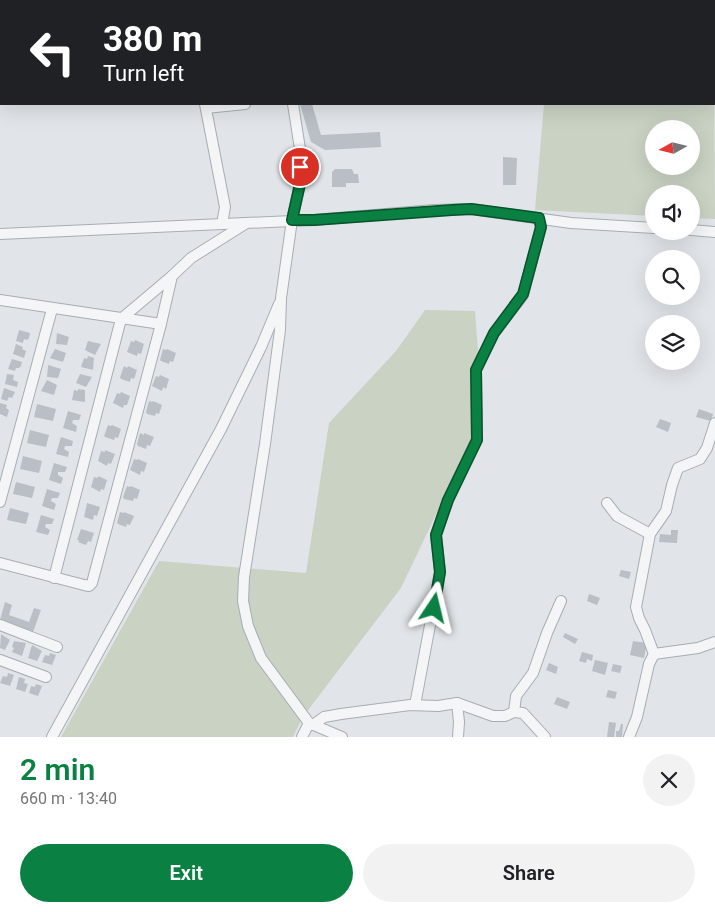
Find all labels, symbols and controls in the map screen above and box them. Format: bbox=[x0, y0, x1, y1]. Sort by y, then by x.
text: 380 m bbox=[103, 19, 202, 60]
icon: left bbox=[20, 20, 85, 85]
text: Turn left bbox=[103, 61, 184, 86]
north arrow bbox=[645, 120, 700, 175]
map controls bbox=[645, 120, 700, 370]
pin bbox=[279, 146, 321, 188]
icon: arrive bbox=[286, 153, 314, 181]
button: sound bbox=[645, 185, 700, 240]
button: search bbox=[645, 250, 700, 305]
button: layers bbox=[645, 315, 700, 370]
position arrow bbox=[407, 581, 459, 633]
text: 2 min bbox=[20, 752, 95, 787]
button: close bbox=[643, 754, 695, 806]
text: 660 m · 13:40 bbox=[20, 789, 117, 808]
button: Exit bbox=[20, 844, 353, 902]
button: Share bbox=[363, 844, 695, 902]

